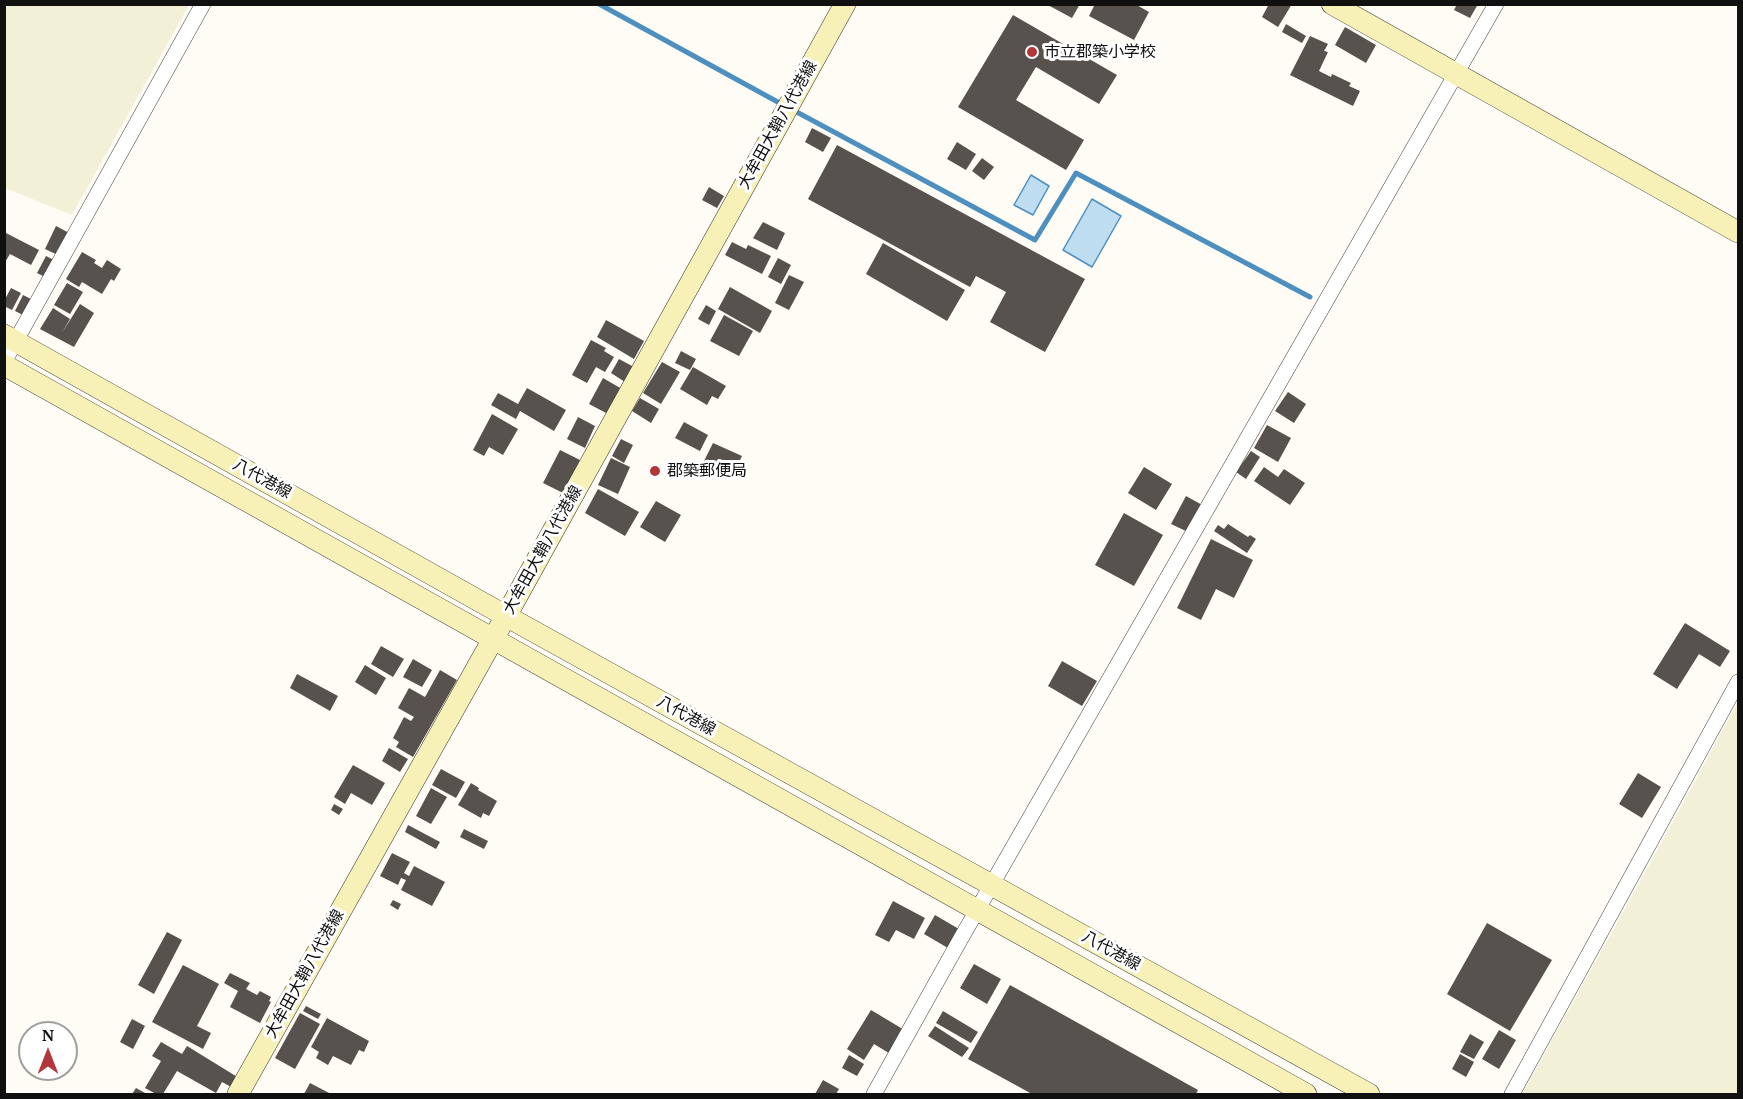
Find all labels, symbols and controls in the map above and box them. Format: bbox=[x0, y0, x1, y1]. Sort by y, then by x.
place label: 市立郡築小学校 bbox=[1044, 42, 1156, 62]
marker: 市立郡築小学校 bbox=[1025, 45, 1039, 59]
street label: 大牟田大鞘八代港線 bbox=[735, 57, 821, 193]
street label: 八代港線 bbox=[229, 455, 295, 503]
place label: 郡築郵便局 bbox=[667, 461, 747, 481]
marker: 郡築郵便局 bbox=[648, 464, 662, 478]
street label: 大牟田大鞘八代港線 bbox=[500, 482, 586, 618]
street label: 八代港線 bbox=[653, 692, 719, 740]
street label: 大牟田大鞘八代港線 bbox=[262, 906, 348, 1042]
street label: 八代港線 bbox=[1078, 927, 1144, 975]
north arrow bbox=[18, 1021, 78, 1081]
text: N bbox=[42, 1024, 54, 1046]

